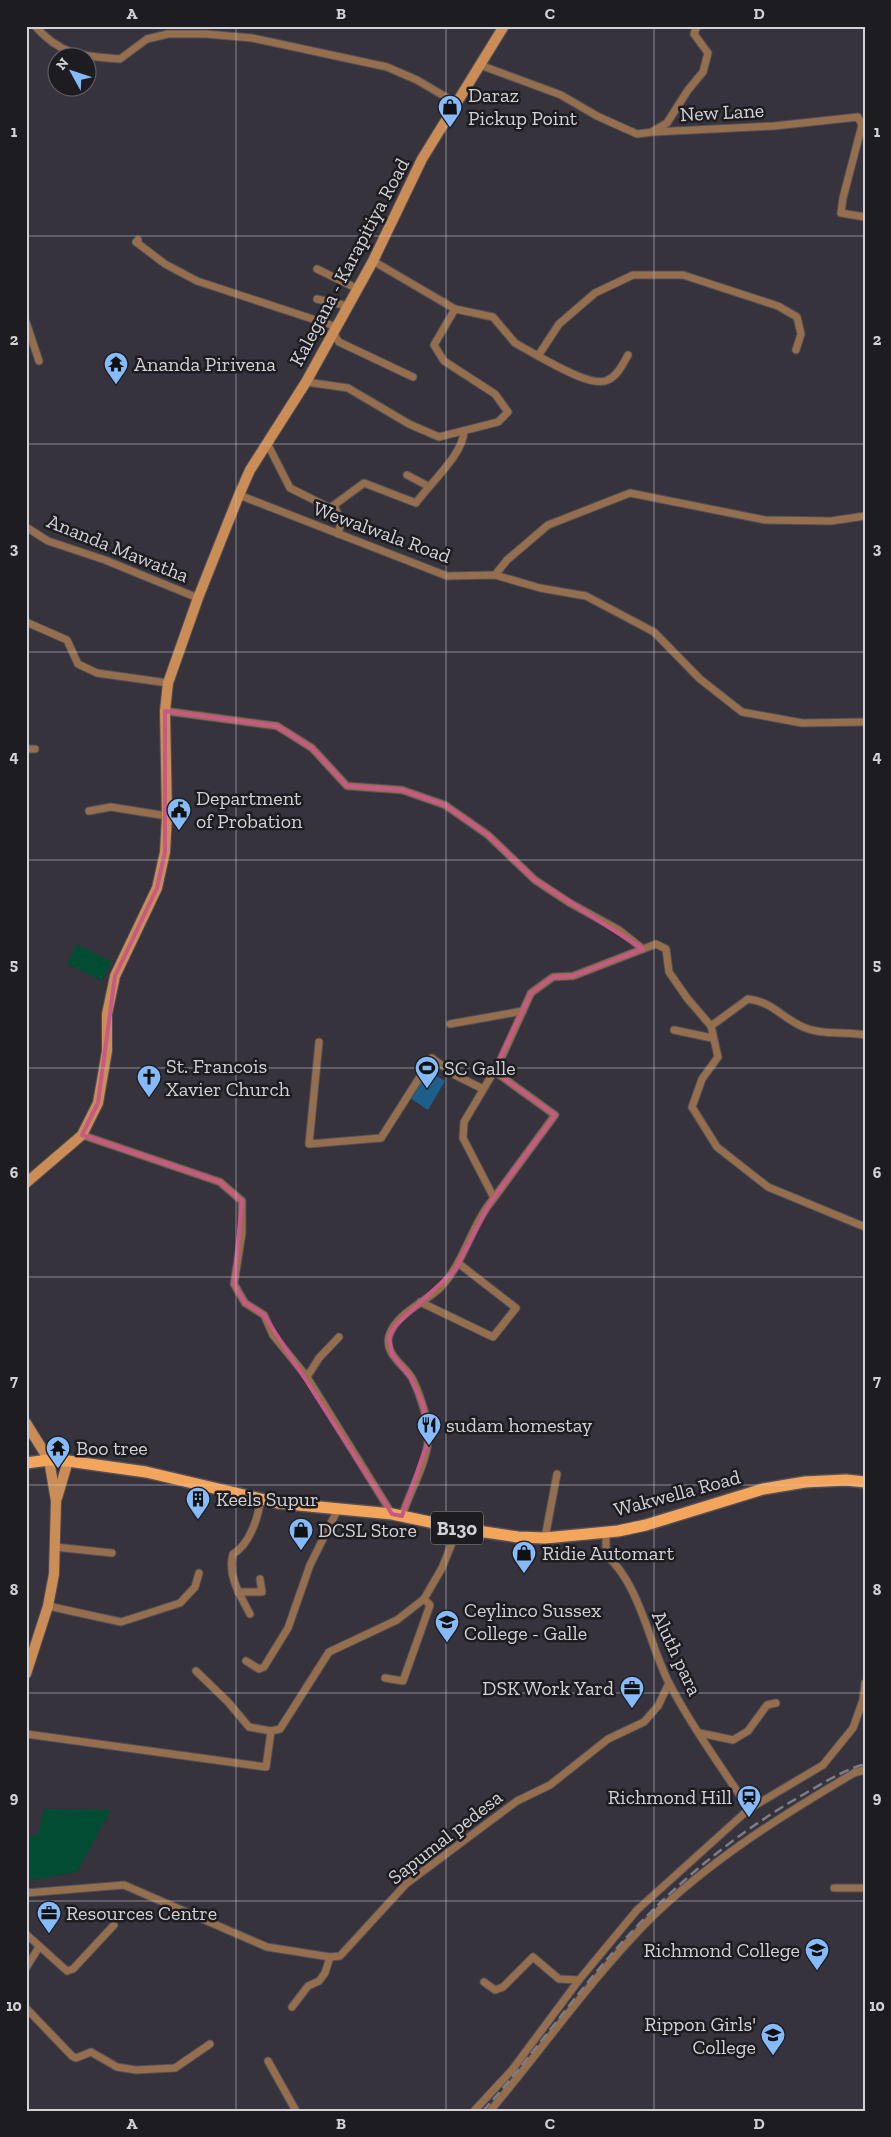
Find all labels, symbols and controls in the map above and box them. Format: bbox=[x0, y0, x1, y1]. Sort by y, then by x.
text: A bbox=[127, 4, 138, 23]
text: B bbox=[336, 4, 346, 23]
text: C bbox=[545, 4, 555, 23]
text: D bbox=[753, 4, 765, 23]
north arrow bbox=[48, 48, 98, 98]
text: N bbox=[52, 54, 73, 74]
place label: Daraz Pickup Point bbox=[468, 83, 578, 130]
shop icon: Daraz Pickup Point bbox=[437, 94, 463, 128]
street label: New Lane bbox=[679, 98, 765, 126]
text: 1 bbox=[11, 122, 18, 141]
text: 1 bbox=[874, 122, 881, 141]
street label: Kalegana - Karapitiya Road bbox=[284, 154, 414, 370]
text: 2 bbox=[10, 330, 19, 349]
text: 2 bbox=[873, 330, 882, 349]
temple icon: Ananda Pirivena bbox=[103, 351, 129, 385]
place label: Ananda Pirivena bbox=[134, 352, 276, 376]
street label: Wewalwala Road bbox=[310, 496, 454, 568]
street label: Ananda Mawatha bbox=[44, 509, 193, 587]
text: 3 bbox=[10, 539, 19, 558]
text: 3 bbox=[873, 539, 882, 558]
text: 4 bbox=[9, 747, 19, 766]
text: 4 bbox=[872, 747, 882, 766]
place label: Department of Probation bbox=[196, 786, 303, 833]
public building icon: Department of Probation bbox=[166, 797, 192, 831]
text: 5 bbox=[10, 955, 18, 974]
text: 5 bbox=[873, 955, 881, 974]
place label: St. Francois Xavier Church bbox=[166, 1054, 291, 1101]
sports icon: SC Galle bbox=[414, 1055, 440, 1089]
place label: SC Galle bbox=[444, 1056, 516, 1080]
church icon: St. Francois Xavier Church bbox=[136, 1064, 162, 1098]
text: 6 bbox=[10, 1163, 19, 1182]
text: 6 bbox=[873, 1163, 882, 1182]
text: 7 bbox=[10, 1371, 18, 1390]
text: 7 bbox=[873, 1371, 881, 1390]
restaurant icon: sudam homestay bbox=[416, 1412, 442, 1446]
place label: sudam homestay bbox=[446, 1413, 593, 1437]
temple icon: Boo tree bbox=[45, 1435, 71, 1469]
place label: Boo tree bbox=[76, 1436, 148, 1460]
street label: Wakwella Road bbox=[611, 1465, 743, 1521]
building icon: Keels Supur bbox=[185, 1486, 211, 1520]
place label: Keels Supur bbox=[216, 1487, 318, 1511]
road number: B130 bbox=[431, 1512, 483, 1545]
shop icon: DCSL Store bbox=[288, 1517, 314, 1551]
place label: DCSL Store bbox=[318, 1518, 417, 1542]
shop icon: Ridie Automart bbox=[511, 1540, 537, 1574]
place label: Ridie Automart bbox=[542, 1541, 675, 1565]
text: 8 bbox=[10, 1580, 19, 1599]
text: 8 bbox=[873, 1580, 882, 1599]
place label: Ceylinco Sussex College - Galle bbox=[464, 1598, 601, 1645]
street label: Aluth para bbox=[647, 1607, 707, 1700]
school or university icon: Ceylinco Sussex College - Galle bbox=[434, 1609, 460, 1643]
office icon: DSK Work Yard bbox=[619, 1675, 645, 1709]
place label: DSK Work Yard bbox=[482, 1676, 614, 1700]
station icon: Richmond Hill bbox=[736, 1784, 762, 1818]
street label: Sapumal pedesa bbox=[383, 1785, 507, 1889]
place label: Richmond Hill bbox=[608, 1785, 732, 1809]
text: 9 bbox=[10, 1788, 19, 1807]
text: 9 bbox=[873, 1788, 882, 1807]
office icon: Resources Centre bbox=[36, 1900, 62, 1934]
place label: Resources Centre bbox=[66, 1901, 217, 1925]
school or university icon: Richmond College bbox=[804, 1937, 830, 1971]
place label: Richmond College bbox=[644, 1938, 800, 1962]
text: 10 bbox=[6, 1996, 22, 2015]
text: 10 bbox=[869, 1996, 885, 2015]
place label: Rippon Girls' College bbox=[644, 2012, 756, 2059]
school or university icon: Rippon Girls' College bbox=[760, 2022, 786, 2056]
text: A bbox=[127, 2114, 138, 2133]
text: B bbox=[336, 2114, 346, 2133]
text: C bbox=[545, 2114, 555, 2133]
text: D bbox=[753, 2114, 765, 2133]

